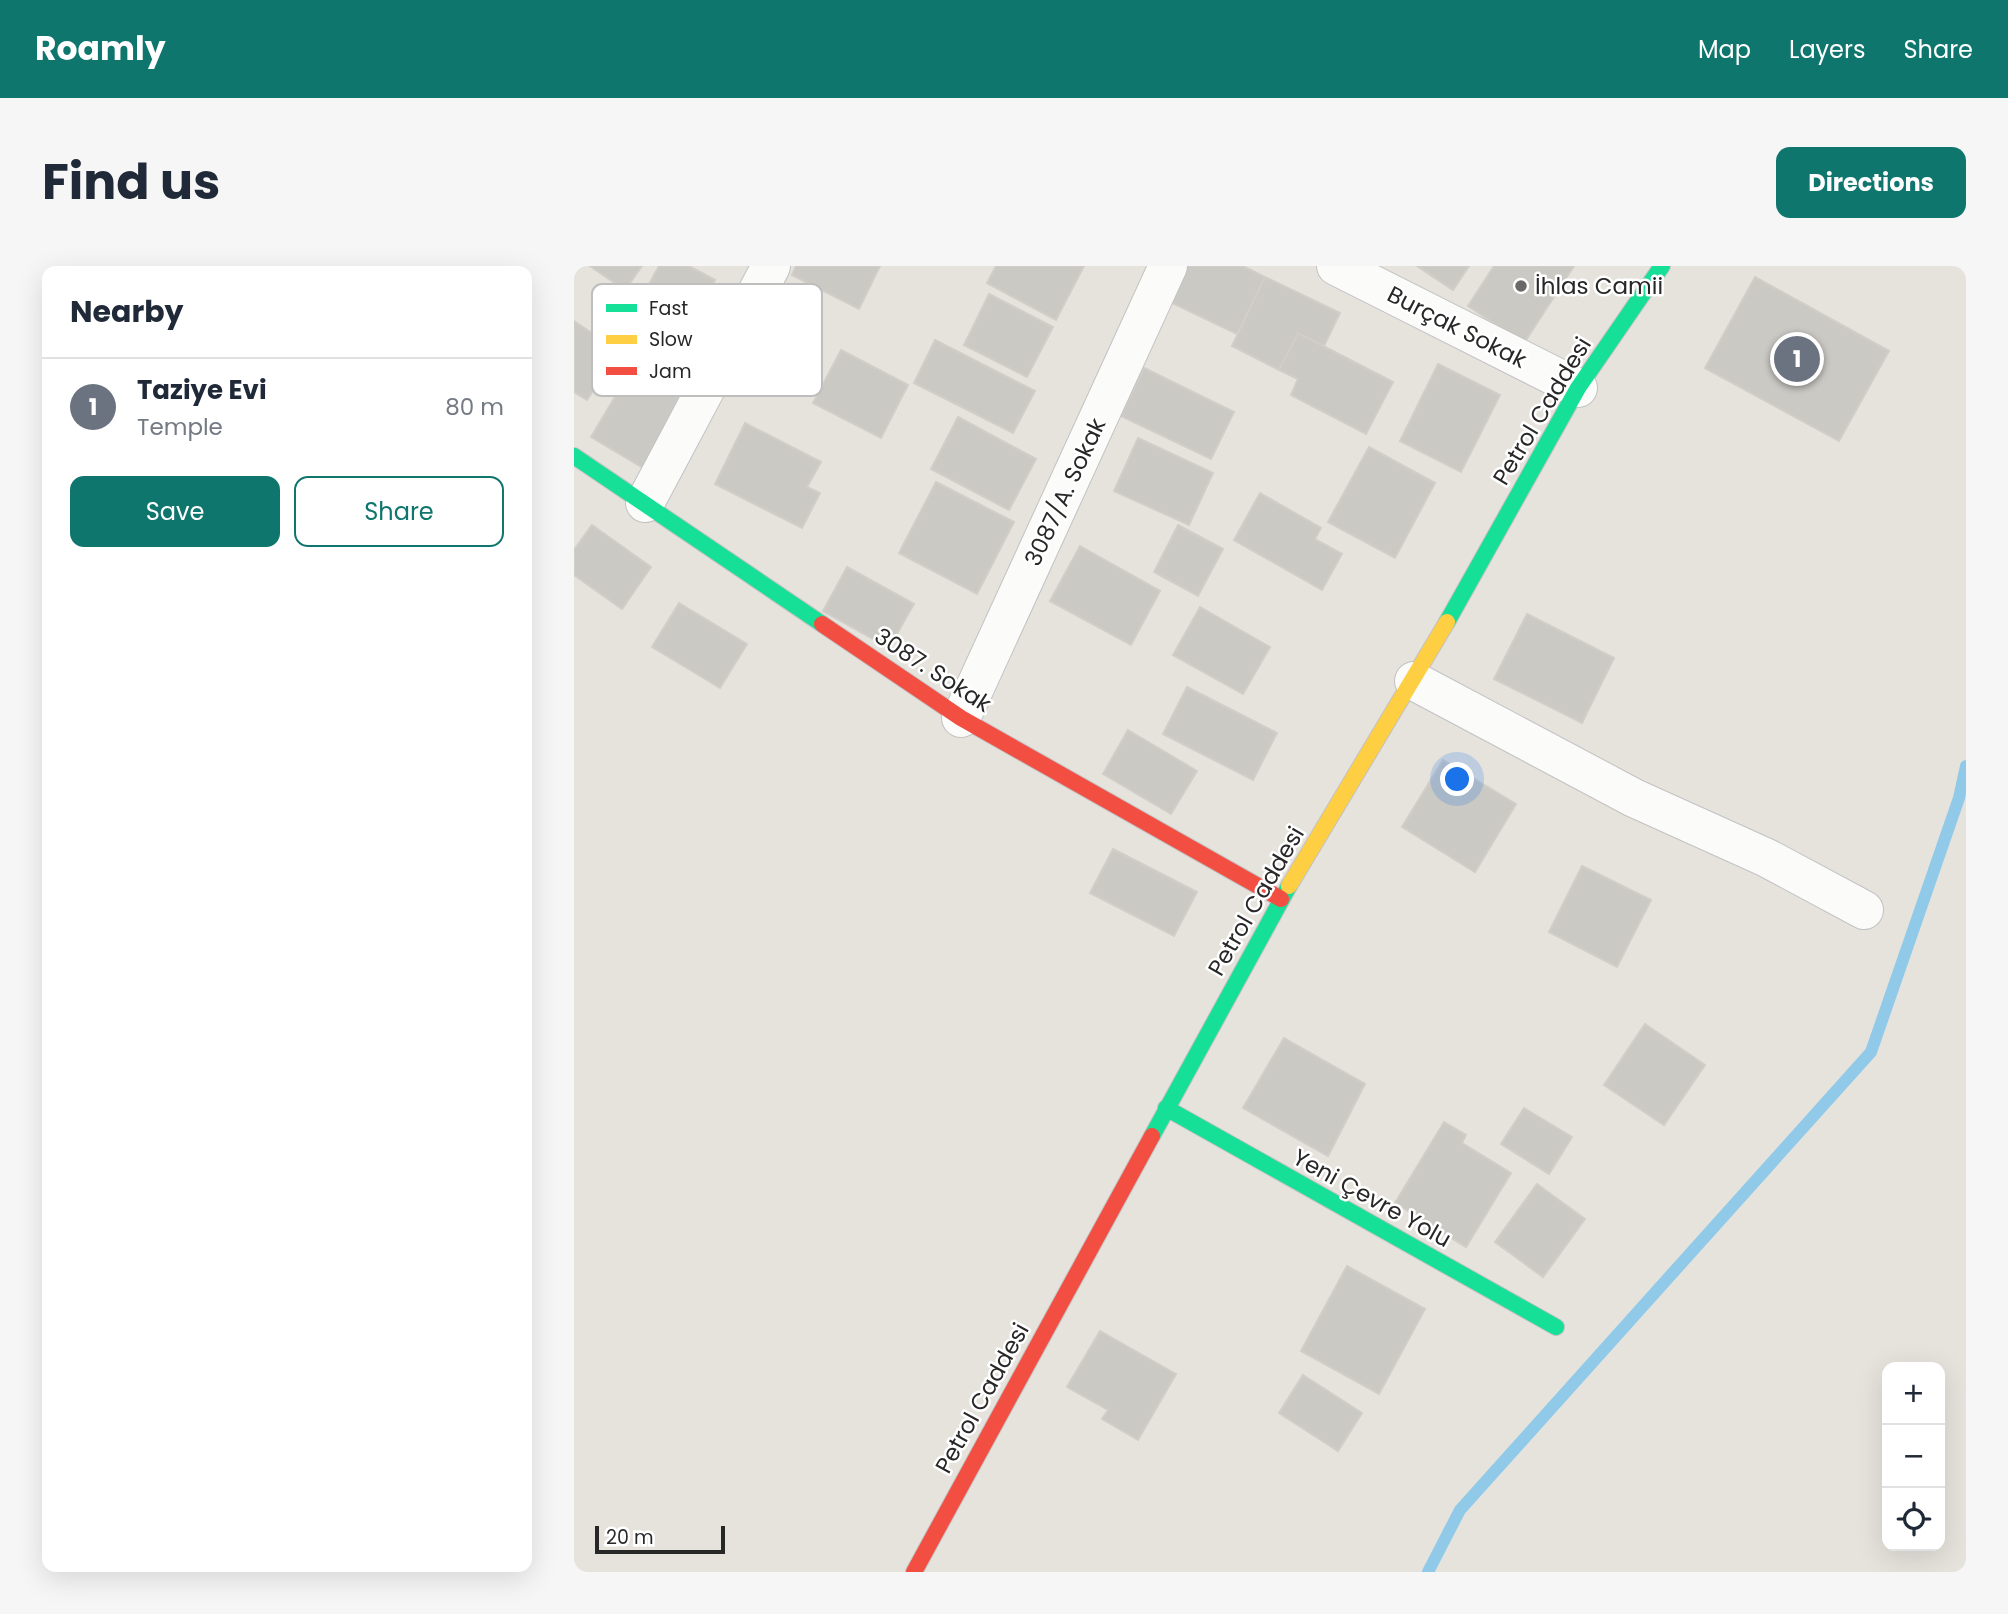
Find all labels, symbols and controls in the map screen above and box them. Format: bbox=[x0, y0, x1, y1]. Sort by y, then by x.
text: Roamly bbox=[35, 25, 165, 72]
text: Map bbox=[1698, 33, 1751, 66]
text: Layers bbox=[1789, 33, 1865, 66]
text: Share bbox=[1903, 33, 1973, 66]
button: Directions bbox=[1776, 147, 1966, 218]
text: Find us bbox=[42, 148, 220, 216]
place label: İhlas Camii bbox=[1535, 270, 1663, 302]
street label: Burçak Sokak bbox=[1382, 278, 1532, 376]
marker: İhlas Camii bbox=[1513, 278, 1529, 294]
legend bbox=[592, 284, 822, 396]
text: Nearby bbox=[70, 290, 184, 333]
text: Fast bbox=[649, 295, 688, 322]
text: Slow bbox=[649, 326, 693, 353]
street label: Petrol Caddesi bbox=[1485, 331, 1599, 491]
pin: 1 bbox=[1774, 333, 1820, 385]
text: Jam bbox=[649, 358, 691, 385]
text: Taziye Evi bbox=[137, 372, 267, 408]
text: 1 bbox=[89, 391, 97, 423]
text: 80 m bbox=[445, 391, 504, 423]
text: Temple bbox=[137, 411, 223, 443]
street label: 3087/A. Sokak bbox=[1017, 413, 1113, 571]
button: Save bbox=[70, 476, 280, 547]
button: Share bbox=[294, 476, 504, 547]
street label: 3087. Sokak bbox=[868, 620, 998, 720]
your location bbox=[1440, 762, 1474, 796]
street label: Petrol Caddesi bbox=[1200, 821, 1312, 981]
street label: Yeni Çevre Yolu bbox=[1287, 1141, 1457, 1255]
street label: Petrol Caddesi bbox=[927, 1317, 1037, 1479]
map controls bbox=[1882, 1362, 1945, 1551]
button: + bbox=[1882, 1362, 1945, 1425]
button: − bbox=[1882, 1425, 1945, 1488]
button: locate bbox=[1882, 1488, 1945, 1551]
scale bar bbox=[595, 1523, 724, 1555]
text: 20 m bbox=[606, 1524, 654, 1551]

